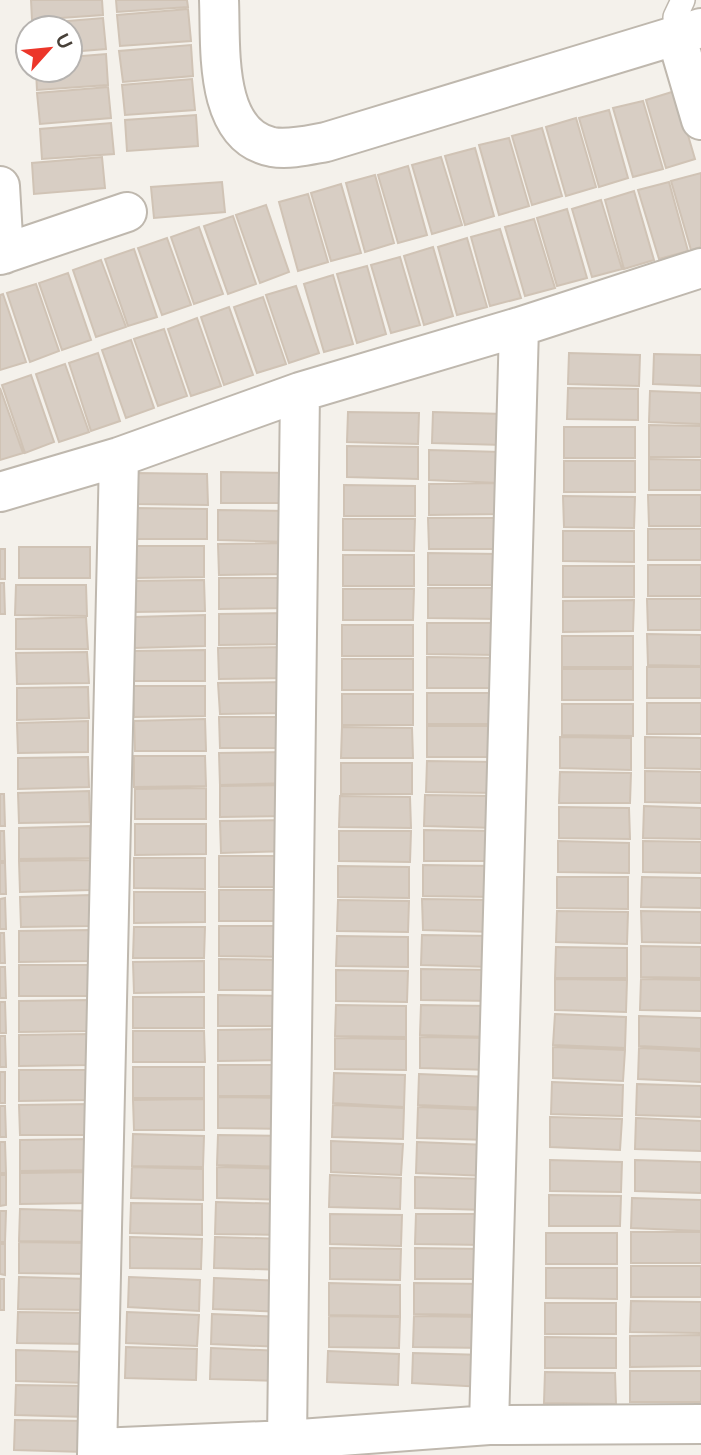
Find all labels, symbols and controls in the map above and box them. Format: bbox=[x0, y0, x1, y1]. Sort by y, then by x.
north arrow bbox=[14, 14, 84, 84]
text: U bbox=[51, 30, 77, 53]

